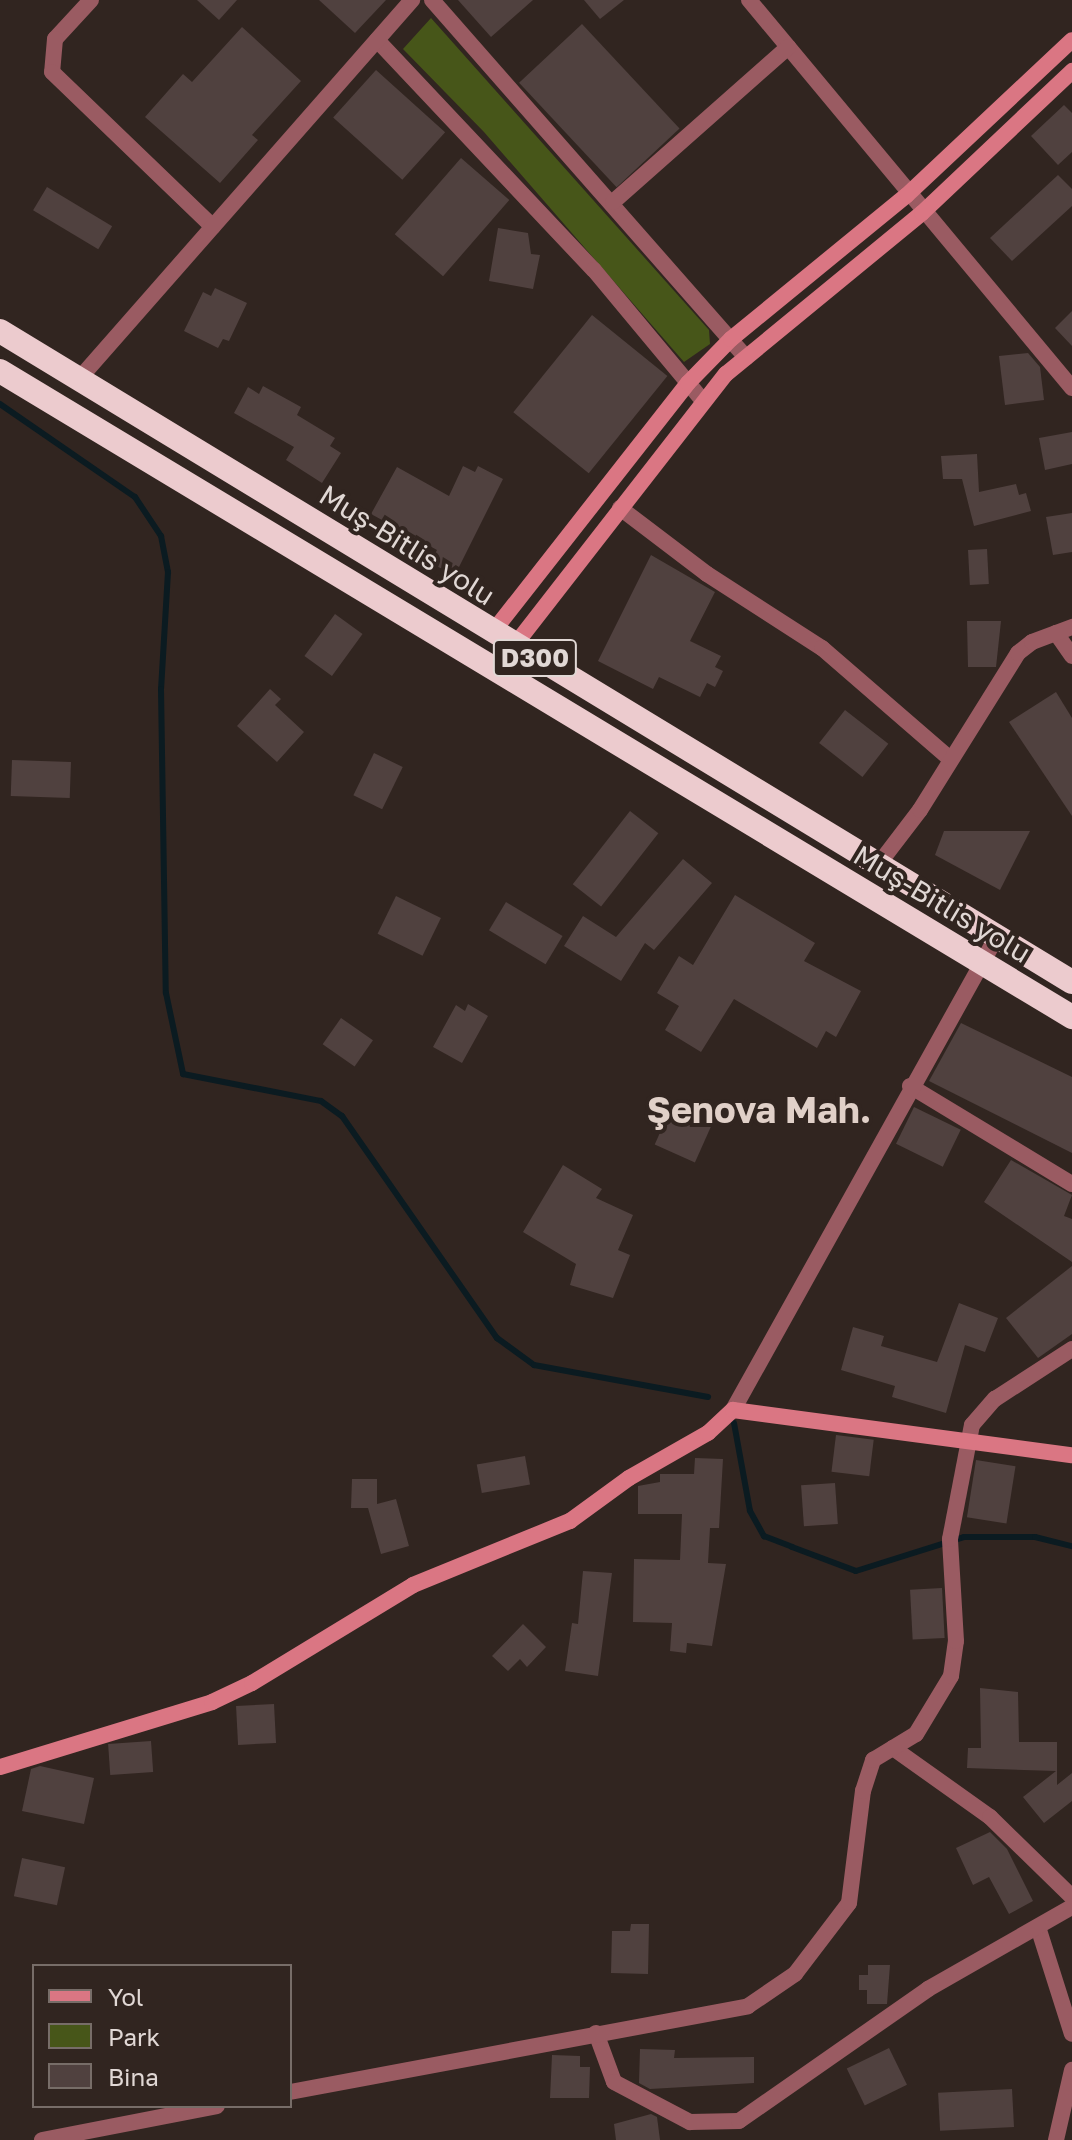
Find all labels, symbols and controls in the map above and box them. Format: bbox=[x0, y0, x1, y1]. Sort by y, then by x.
street label: Muş-Bitlis yolu bbox=[313, 478, 501, 612]
road number: D300 bbox=[491, 636, 579, 680]
street label: Muş-Bitlis yolu bbox=[848, 838, 1036, 970]
district label: Şenova Mah. bbox=[647, 1088, 871, 1132]
legend bbox=[32, 1964, 292, 2108]
text: Yol bbox=[108, 1982, 144, 2011]
text: Park bbox=[108, 2022, 160, 2051]
text: Bina bbox=[108, 2062, 159, 2091]

